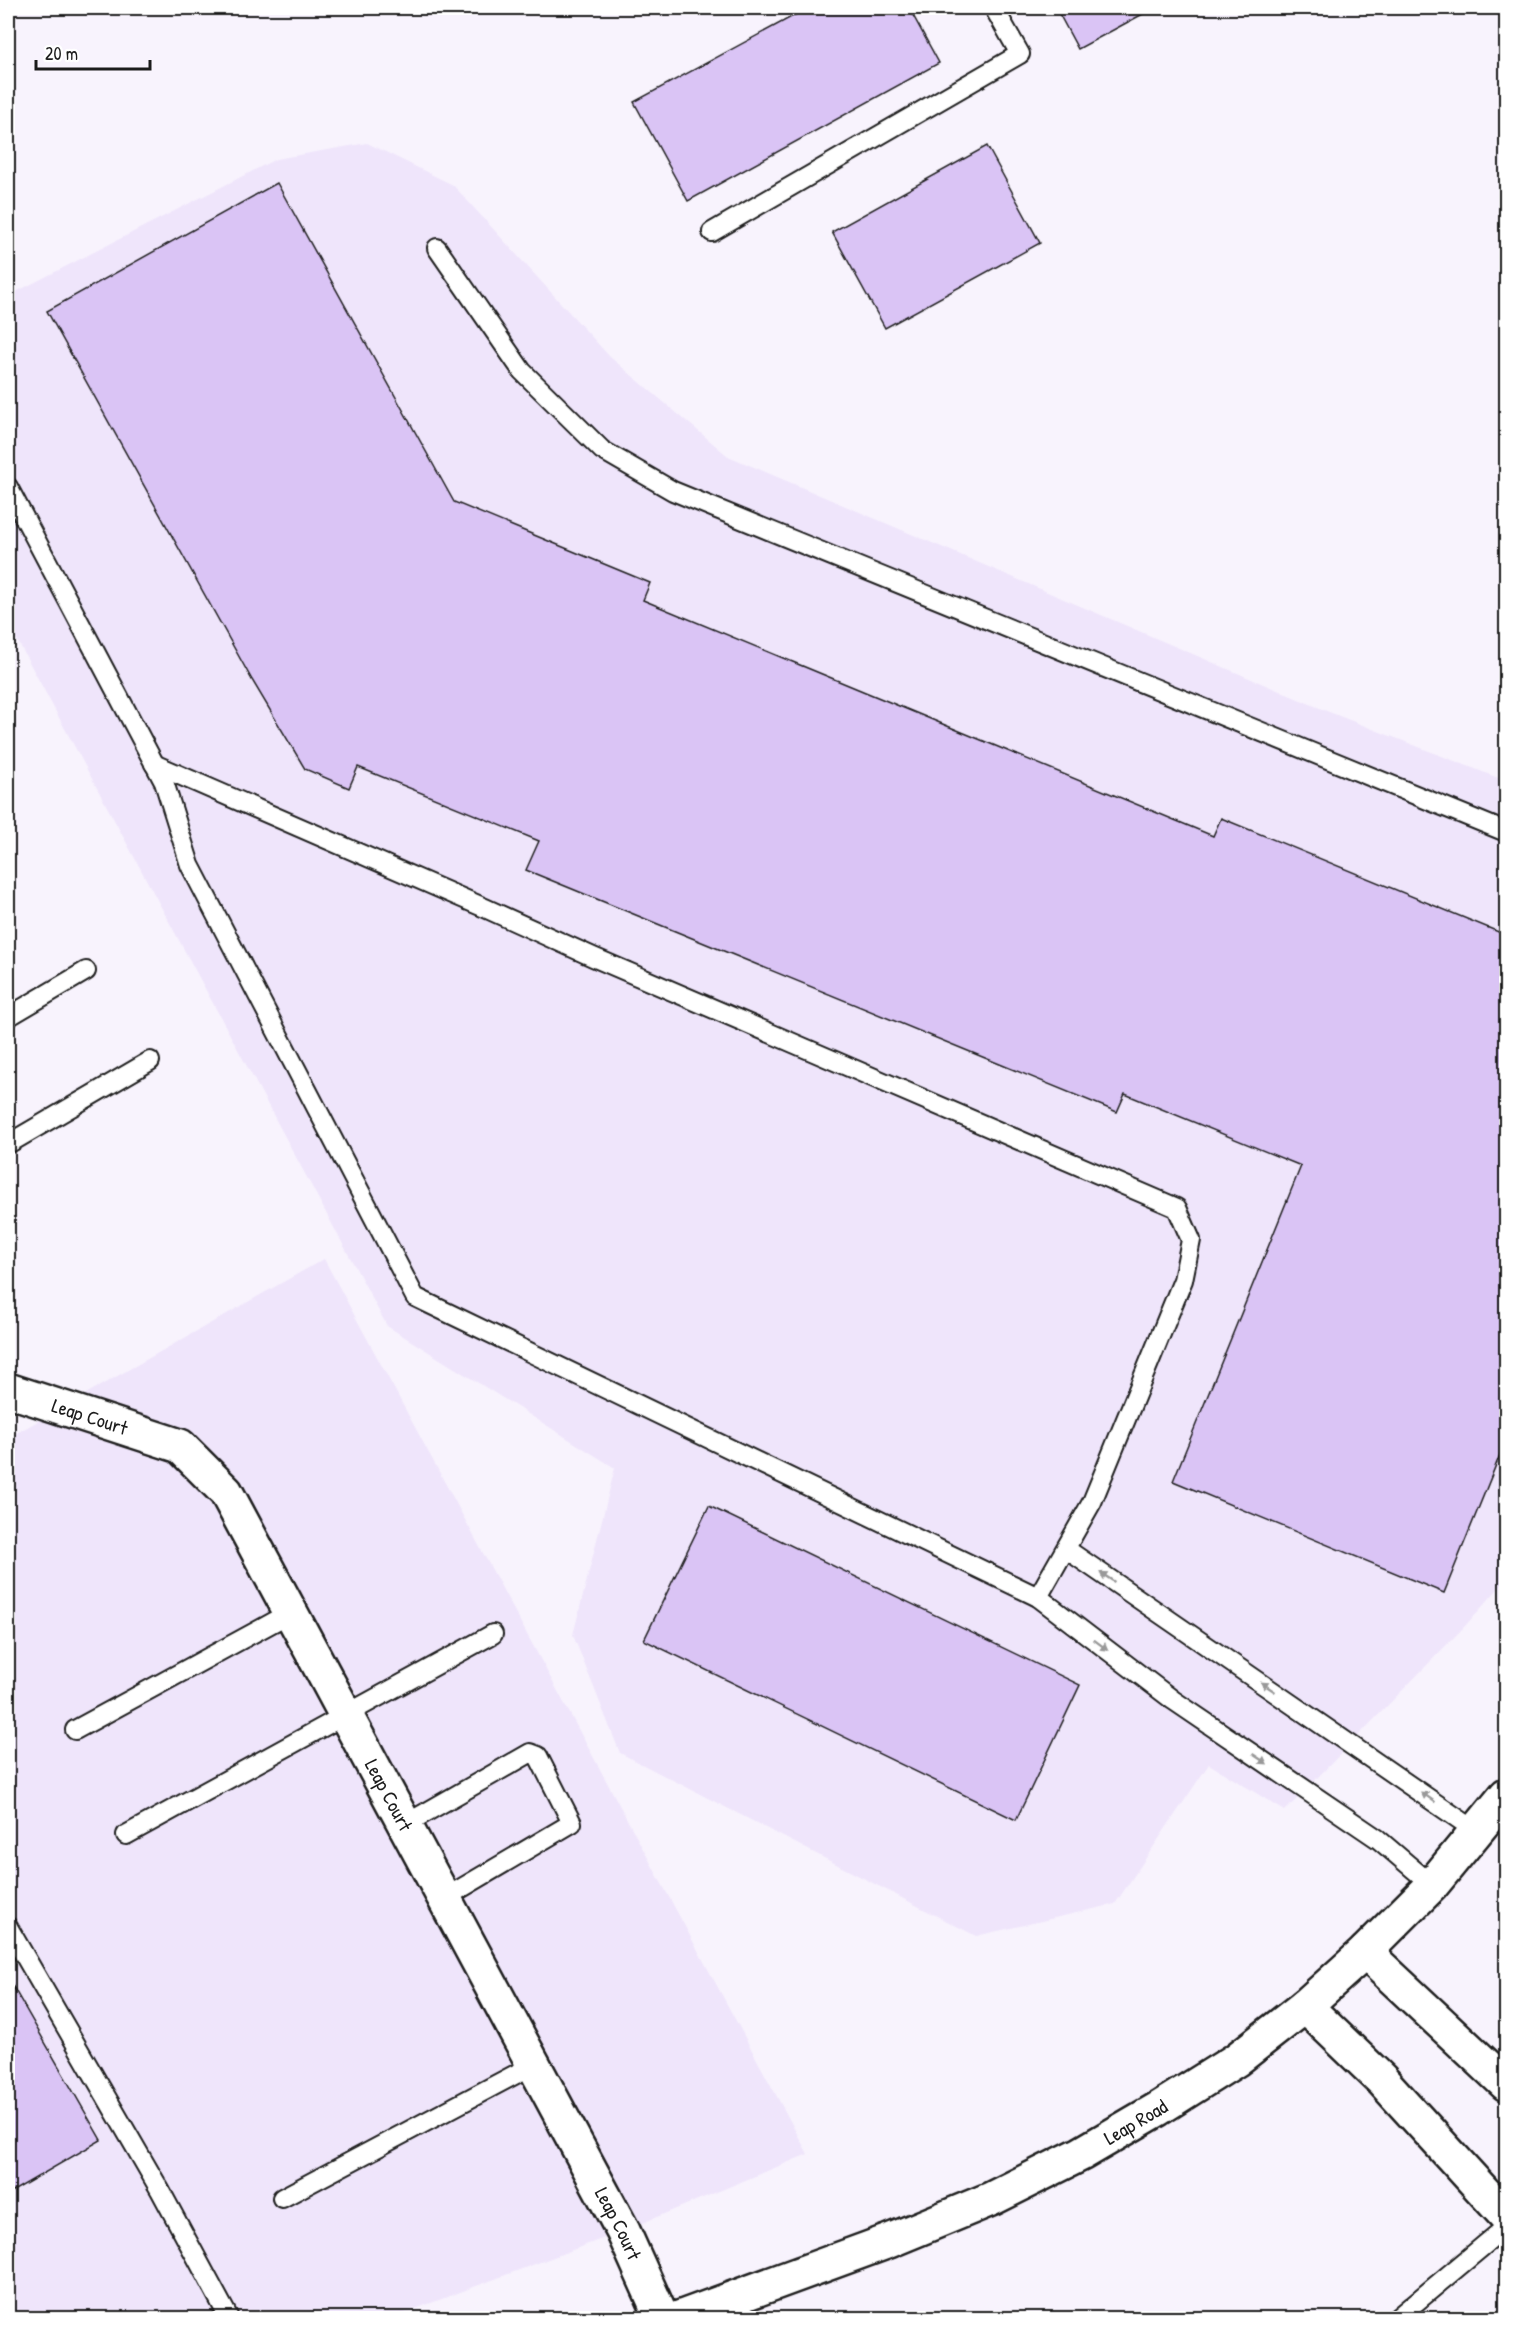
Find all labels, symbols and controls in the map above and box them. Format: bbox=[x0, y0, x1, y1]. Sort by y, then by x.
scale bar bbox=[36, 33, 150, 71]
text: 20 m bbox=[45, 41, 78, 66]
street label: Leap Court bbox=[49, 1391, 132, 1441]
one-way arrow bbox=[1099, 1571, 1115, 1583]
one-way arrow bbox=[1093, 1639, 1109, 1651]
one-way arrow bbox=[1260, 1681, 1276, 1693]
one-way arrow bbox=[1251, 1753, 1267, 1765]
street label: Leap Court bbox=[359, 1754, 420, 1837]
one-way arrow bbox=[1421, 1792, 1436, 1804]
street label: Leap Road bbox=[1099, 2092, 1173, 2151]
street label: Leap Court bbox=[589, 2182, 649, 2265]

